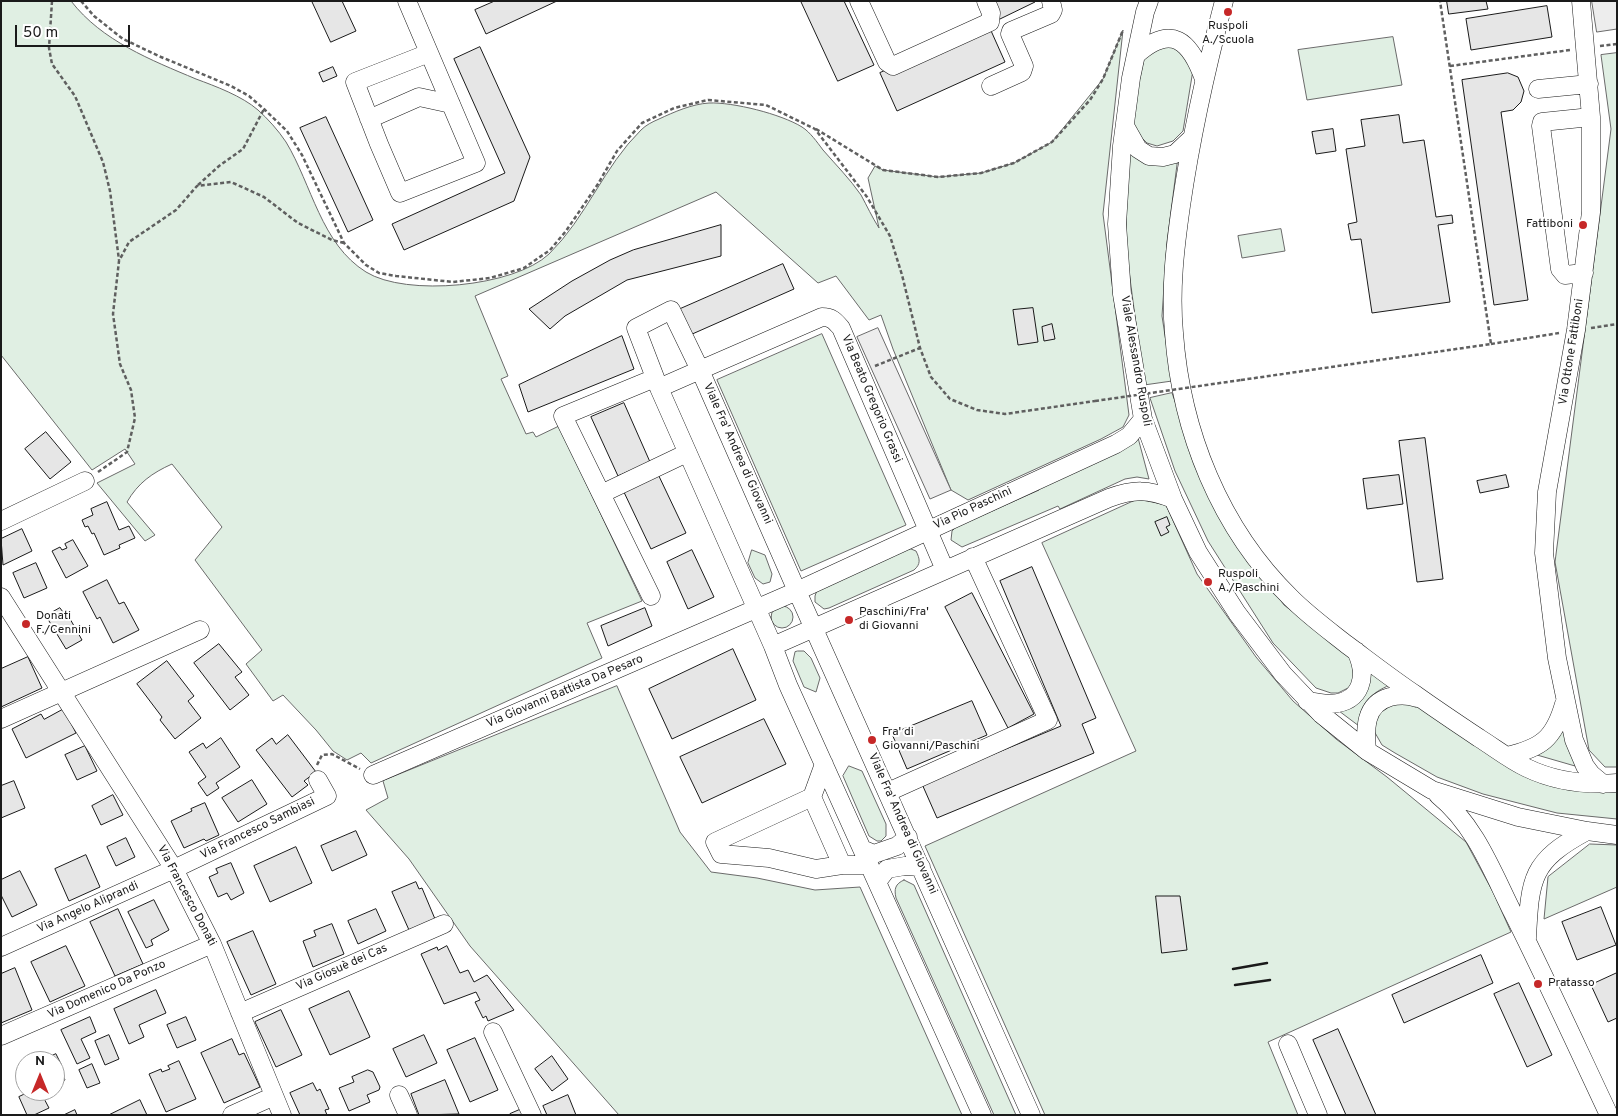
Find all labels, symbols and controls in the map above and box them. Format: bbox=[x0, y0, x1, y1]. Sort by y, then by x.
marker: Ruspoli A./Scuola bbox=[1222, 6, 1234, 18]
scale bar bbox=[18, 15, 132, 47]
place label: Ruspoli A./Scuola bbox=[1202, 20, 1254, 48]
text: 50 m bbox=[23, 24, 58, 43]
place label: Fattiboni bbox=[1526, 218, 1573, 232]
marker: Fattiboni bbox=[1577, 219, 1589, 231]
street label: Viale Alessandro Ruspoli bbox=[1116, 295, 1154, 427]
street label: Via Ottone Fattiboni bbox=[1556, 298, 1588, 406]
street label: Via Beato Gregorio Grassi bbox=[838, 333, 904, 465]
street label: Viale Fra' Andrea di Giovanni bbox=[699, 381, 775, 527]
street label: Via Pio Paschini bbox=[931, 485, 1015, 533]
place label: Ruspoli A./Paschini bbox=[1218, 568, 1279, 596]
marker: Ruspoli A./Paschini bbox=[1202, 576, 1214, 588]
place label: Paschini/Fra' di Giovanni bbox=[859, 606, 929, 634]
place label: Donati F./Cennini bbox=[36, 610, 91, 638]
marker: Paschini/Fra' di Giovanni bbox=[843, 614, 855, 626]
marker: Donati F./Cennini bbox=[20, 618, 32, 630]
street label: Via Giovanni Battista Da Pesaro bbox=[484, 652, 646, 732]
place label: Fra' di Giovanni/Paschini bbox=[882, 726, 980, 754]
marker: Fra' di Giovanni/Paschini bbox=[866, 734, 878, 746]
street label: Viale Fra' Andrea di Giovanni bbox=[864, 751, 940, 897]
street label: Via Francesco Sambiasi bbox=[198, 795, 318, 863]
street label: Via Francesco Donati bbox=[153, 843, 219, 949]
street label: Via Angelo Aliprandi bbox=[35, 879, 141, 937]
street label: Via Giosuè dei Cas bbox=[294, 941, 390, 995]
street label: Via Domenico Da Ponzo bbox=[46, 957, 168, 1023]
place label: Pratasso bbox=[1548, 977, 1595, 991]
marker: Pratasso bbox=[1532, 978, 1544, 990]
north arrow bbox=[15, 1051, 65, 1101]
text: N bbox=[35, 1053, 45, 1070]

